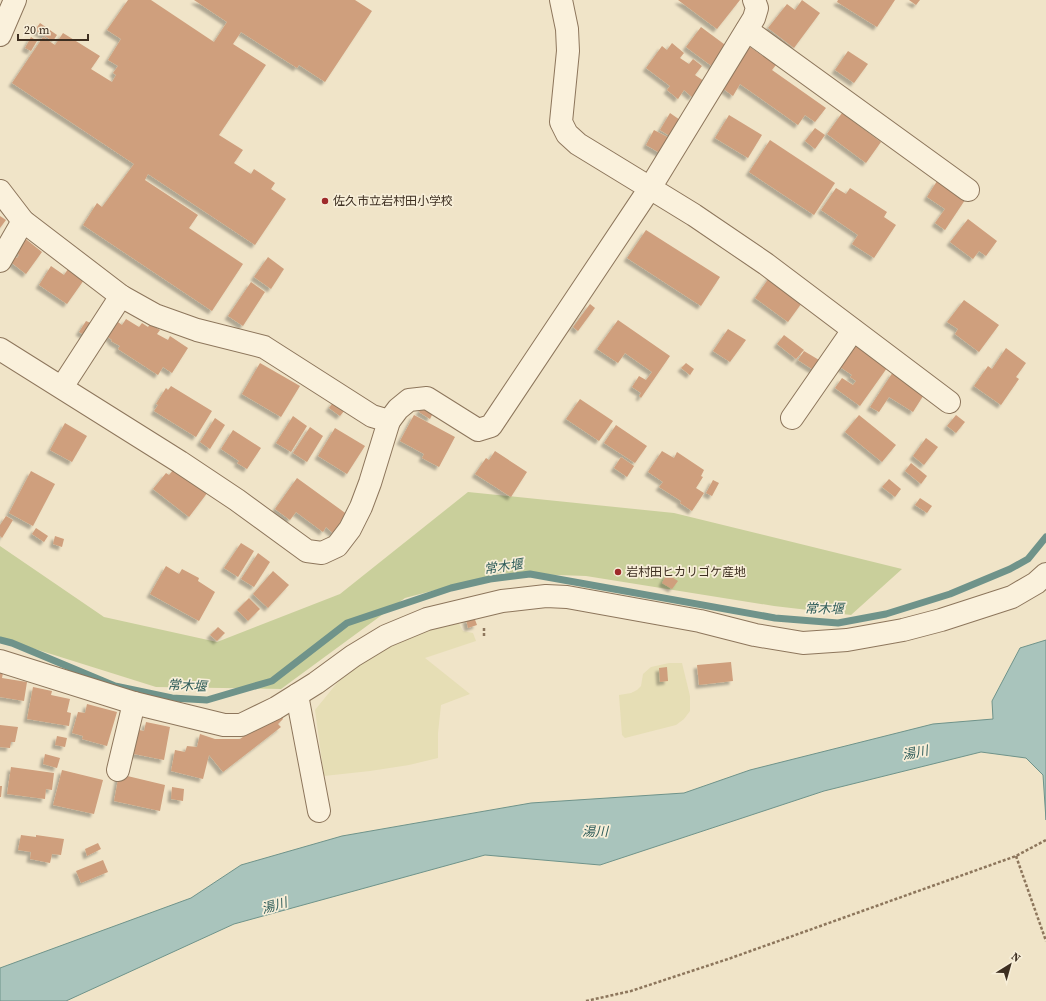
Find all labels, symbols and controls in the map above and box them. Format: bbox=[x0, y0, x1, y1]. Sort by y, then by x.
scale bar bbox=[18, 16, 88, 42]
text: 20 m bbox=[24, 22, 50, 38]
place label: 佐久市立岩村田小学校 bbox=[333, 193, 453, 209]
marker: 佐久市立岩村田小学校 bbox=[320, 196, 330, 206]
water label: 常木堰 bbox=[483, 555, 526, 578]
place label: 岩村田ヒカリゴケ産地 bbox=[626, 564, 746, 580]
marker: 岩村田ヒカリゴケ産地 bbox=[613, 567, 623, 577]
water label: 常木堰 bbox=[804, 600, 846, 617]
water label: 常木堰 bbox=[167, 676, 209, 695]
water label: 湯川 bbox=[901, 741, 931, 763]
water label: 湯川 bbox=[582, 823, 610, 840]
water label: 湯川 bbox=[259, 893, 291, 917]
north arrow bbox=[990, 945, 1030, 985]
text: N bbox=[1008, 949, 1023, 966]

